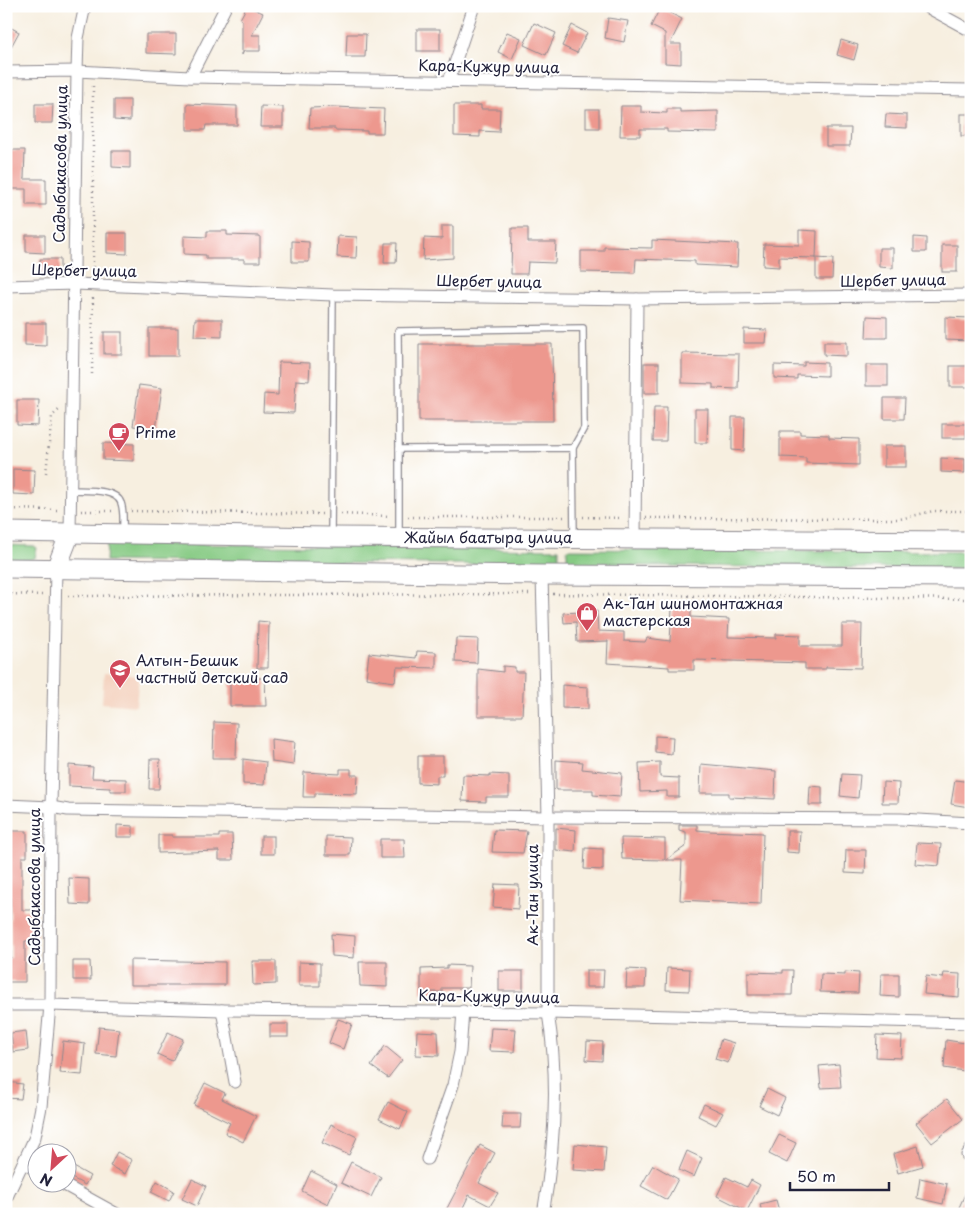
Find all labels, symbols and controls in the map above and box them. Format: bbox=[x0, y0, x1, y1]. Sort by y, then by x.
street label: Кара-Кужур улица bbox=[418, 53, 560, 78]
street label: Садыбакасова улица bbox=[47, 84, 72, 243]
street label: Шербет улица bbox=[31, 257, 138, 282]
street label: Шербет улица bbox=[840, 267, 946, 292]
street label: Шербет улица bbox=[436, 268, 543, 293]
place label: Prime bbox=[135, 420, 176, 443]
cafe icon: Prime bbox=[107, 421, 131, 452]
street label: Жайыл баатыра улица bbox=[404, 525, 573, 548]
place label: Ак-Тан шиномонтажная мастерская bbox=[603, 591, 783, 631]
shop icon: Ак-Тан шиномонтажная мастерская bbox=[575, 601, 599, 632]
place label: Алтын-Бешик частный детский сад bbox=[136, 648, 288, 688]
school or university icon: Алтын-Бешик частный детский сад bbox=[108, 658, 132, 689]
street label: Садыбакасова улица bbox=[22, 808, 45, 966]
street label: Ак-Тан улица bbox=[520, 844, 543, 946]
street label: Кара-Кужур улица bbox=[418, 983, 560, 1008]
north arrow bbox=[28, 1142, 78, 1192]
scale bar bbox=[790, 1160, 888, 1192]
text: 50 m bbox=[797, 1164, 836, 1187]
text: N bbox=[36, 1168, 56, 1192]

